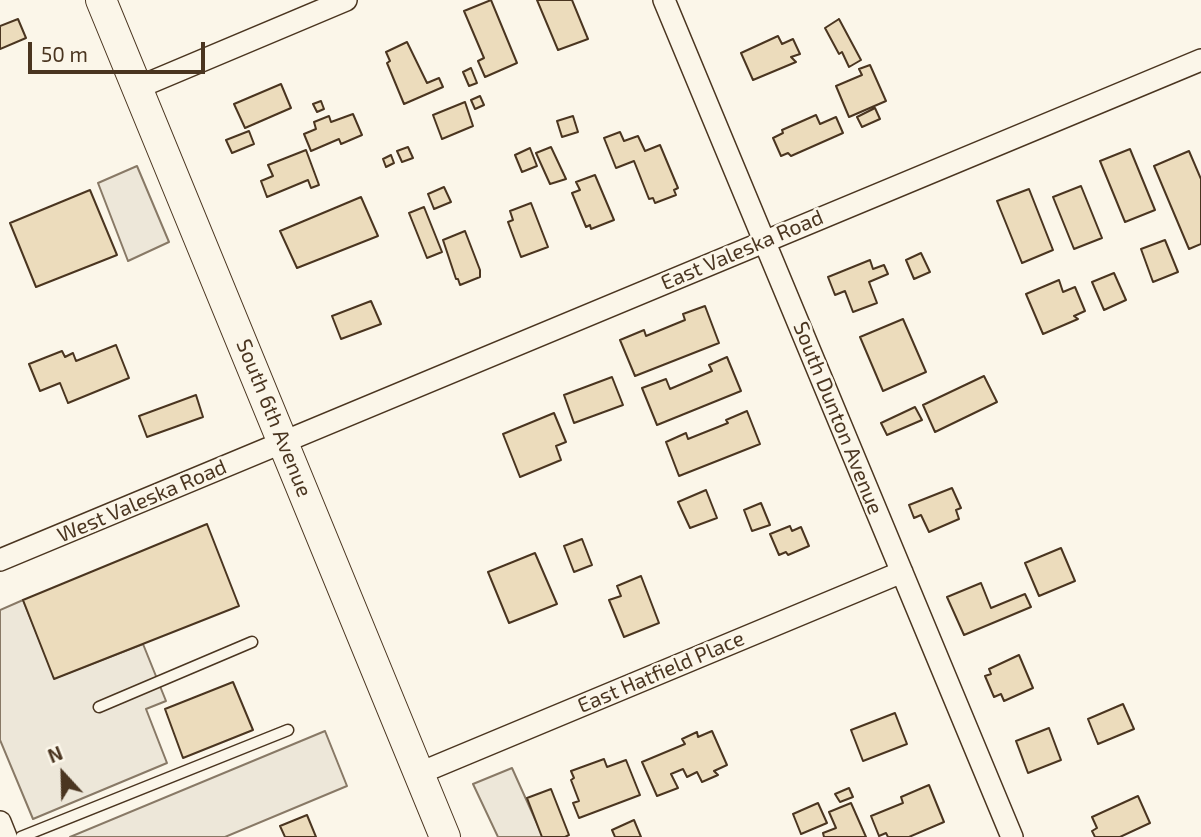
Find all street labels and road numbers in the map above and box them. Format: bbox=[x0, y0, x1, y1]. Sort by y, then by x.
street label: East Valeska Road bbox=[657, 204, 827, 296]
street label: South Dunton Avenue bbox=[788, 318, 888, 518]
street label: South 6th Avenue bbox=[231, 335, 317, 501]
street label: West Valeska Road bbox=[54, 454, 230, 548]
street label: East Hatfield Place bbox=[574, 625, 748, 719]

